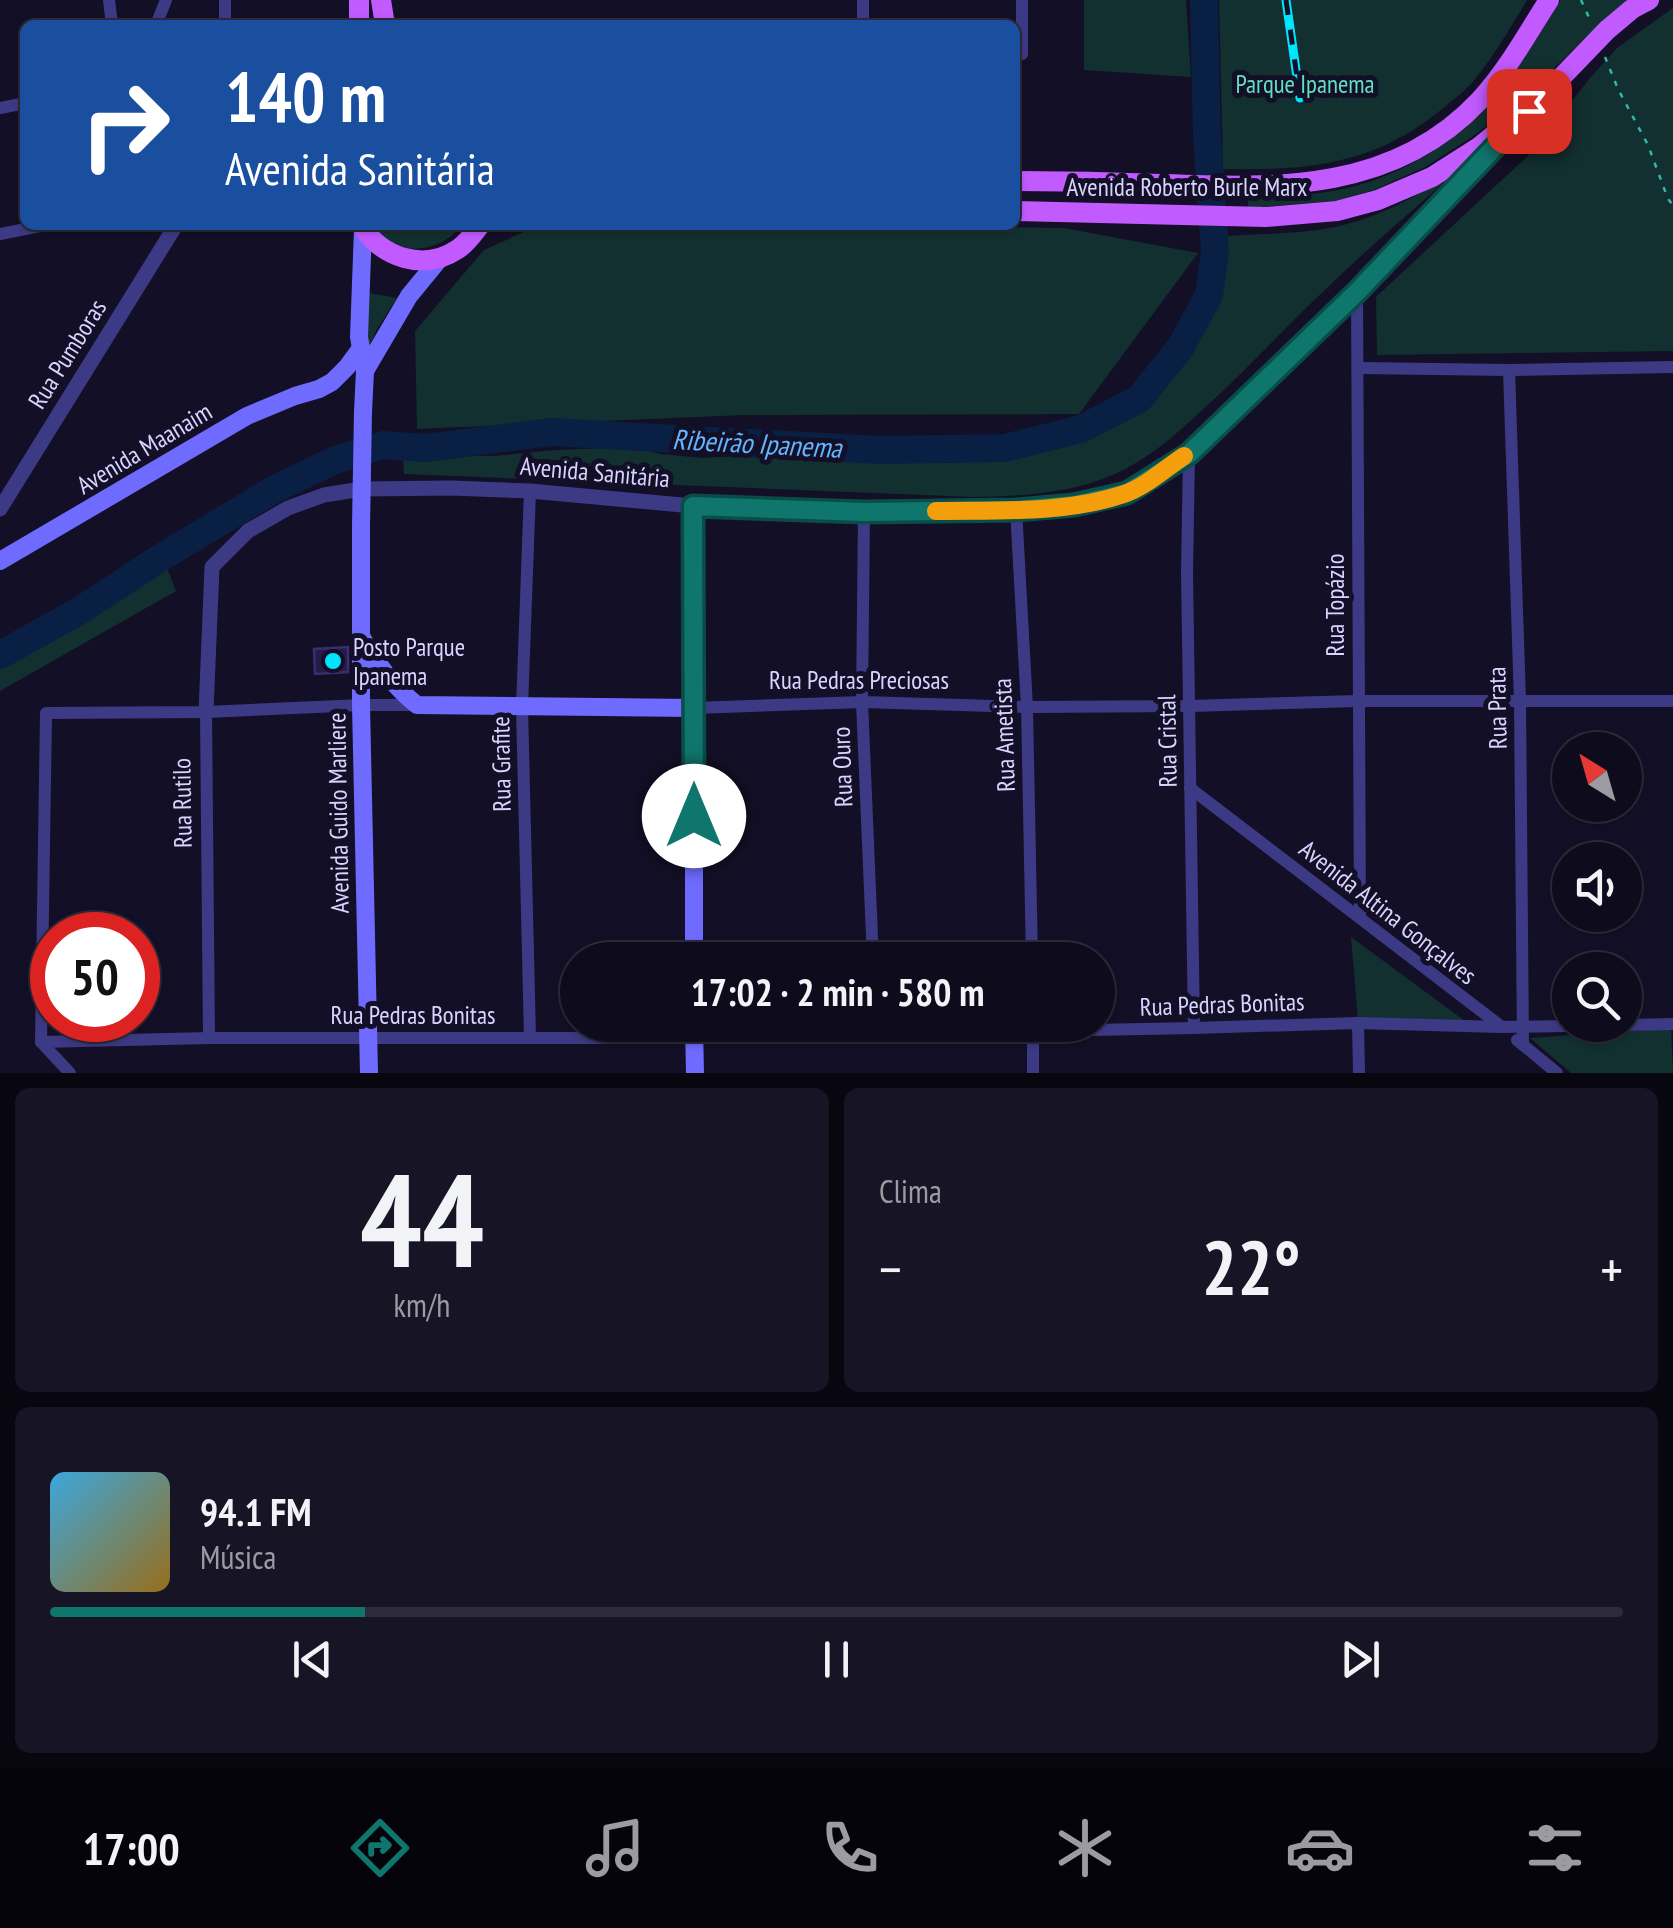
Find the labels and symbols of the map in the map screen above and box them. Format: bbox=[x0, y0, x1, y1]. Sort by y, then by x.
park label: Parque Ipanema bbox=[1235, 68, 1375, 100]
pin bbox=[1487, 69, 1572, 154]
street label: Avenida Roberto Burle Marx bbox=[1067, 171, 1307, 203]
street label: Rua Pumboras bbox=[21, 293, 113, 415]
street label: Avenida Maanaim bbox=[71, 395, 217, 501]
water label: Ribeirão Ipanema bbox=[671, 420, 844, 466]
street label: Avenida Sanitária bbox=[519, 450, 671, 494]
street label: Rua Topázio bbox=[1319, 553, 1351, 657]
place label: Posto Parque Ipanema bbox=[353, 631, 465, 692]
marker: Posto Parque Ipanema bbox=[322, 650, 344, 672]
street label: Rua Pedras Preciosas bbox=[769, 664, 949, 696]
street label: Rua Prata bbox=[1480, 666, 1514, 750]
street label: Rua Ametista bbox=[986, 678, 1022, 792]
street label: Rua Cristal bbox=[1150, 694, 1184, 788]
street label: Avenida Guido Marliere bbox=[320, 712, 356, 914]
street label: Rua Grafite bbox=[484, 716, 518, 812]
street label: Rua Ouro bbox=[825, 726, 859, 808]
north arrow bbox=[1552, 732, 1642, 822]
street label: Rua Rutilo bbox=[165, 758, 199, 848]
position arrow bbox=[642, 764, 746, 868]
street label: Avenida Altina Gonçalves bbox=[1293, 833, 1483, 991]
speed limit sign: 50 bbox=[30, 912, 160, 1042]
street label: Rua Pedras Bonitas bbox=[1139, 985, 1305, 1023]
street label: Rua Pedras Bonitas bbox=[331, 999, 495, 1031]

